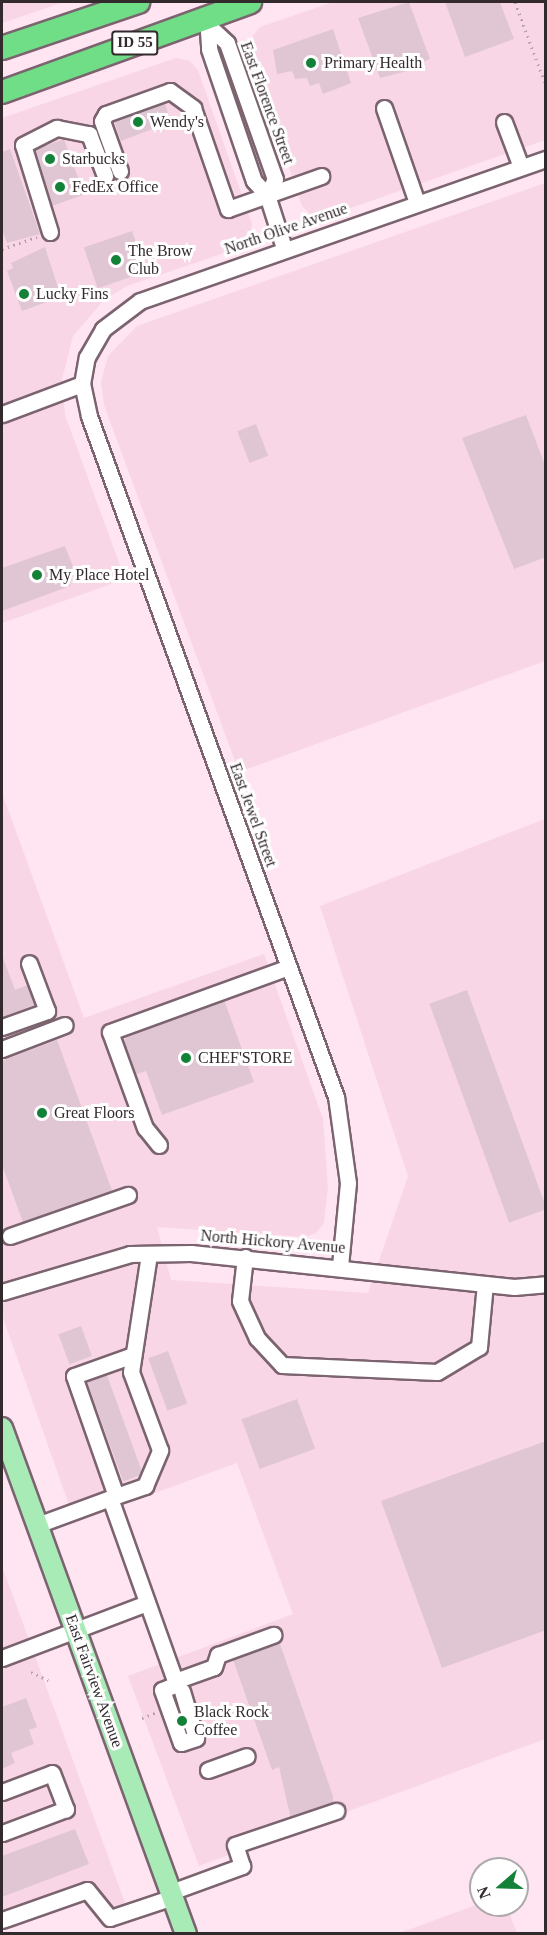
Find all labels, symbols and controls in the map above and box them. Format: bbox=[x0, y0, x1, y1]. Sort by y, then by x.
road number: ID 55 bbox=[111, 31, 159, 55]
street label: East Florence Street bbox=[236, 39, 298, 167]
place label: Primary Health bbox=[324, 53, 422, 73]
marker: Primary Health bbox=[302, 54, 320, 72]
place label: Wendy's bbox=[150, 112, 204, 132]
marker: Wendy's bbox=[131, 115, 145, 129]
place label: Starbucks bbox=[62, 149, 125, 169]
marker: Starbucks bbox=[43, 152, 57, 166]
place label: FedEx Office bbox=[72, 177, 158, 197]
marker: FedEx Office bbox=[53, 180, 67, 194]
street label: North Olive Avenue bbox=[222, 199, 350, 259]
place label: The Brow Club bbox=[128, 241, 192, 279]
marker: The Brow Club bbox=[109, 253, 123, 267]
place label: Lucky Fins bbox=[36, 284, 108, 304]
marker: Lucky Fins bbox=[17, 287, 31, 301]
place label: My Place Hotel bbox=[49, 565, 149, 585]
marker: My Place Hotel bbox=[30, 568, 44, 582]
street label: East Jewel Street bbox=[225, 760, 281, 870]
place label: CHEF'STORE bbox=[198, 1048, 292, 1068]
marker: CHEF'STORE bbox=[179, 1051, 193, 1065]
place label: Great Floors bbox=[54, 1103, 134, 1123]
marker: Great Floors bbox=[35, 1106, 49, 1120]
street label: North Hickory Avenue bbox=[199, 1226, 347, 1258]
street label: East Fairview Avenue bbox=[61, 1611, 127, 1751]
place label: Black Rock Coffee bbox=[194, 1702, 269, 1740]
marker: Black Rock Coffee bbox=[175, 1714, 189, 1728]
north arrow bbox=[469, 1857, 529, 1917]
text: N bbox=[474, 1884, 493, 1901]

